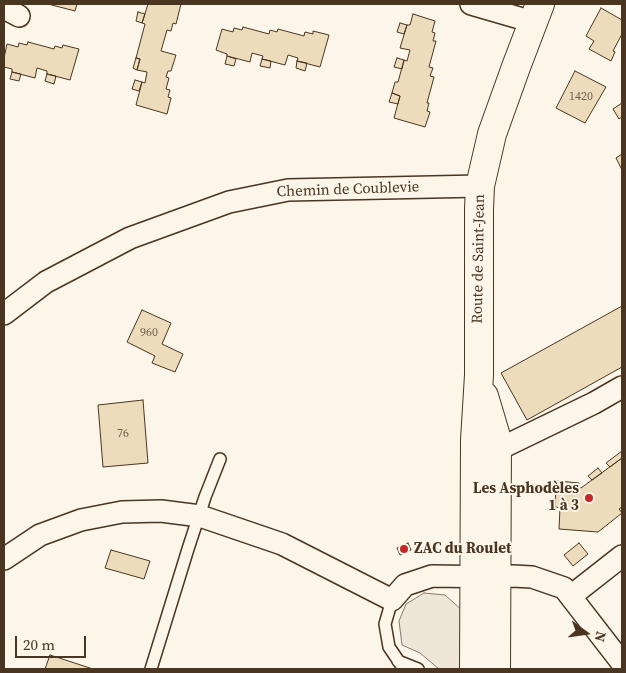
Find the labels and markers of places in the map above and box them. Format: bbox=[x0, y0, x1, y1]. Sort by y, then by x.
place label: Les Asphodèles 1 à 3 bbox=[473, 480, 579, 515]
marker: Les Asphodèles 1 à 3 bbox=[583, 492, 595, 504]
place label: ZAC du Roulet bbox=[414, 540, 511, 558]
marker: ZAC du Roulet bbox=[398, 543, 410, 555]

